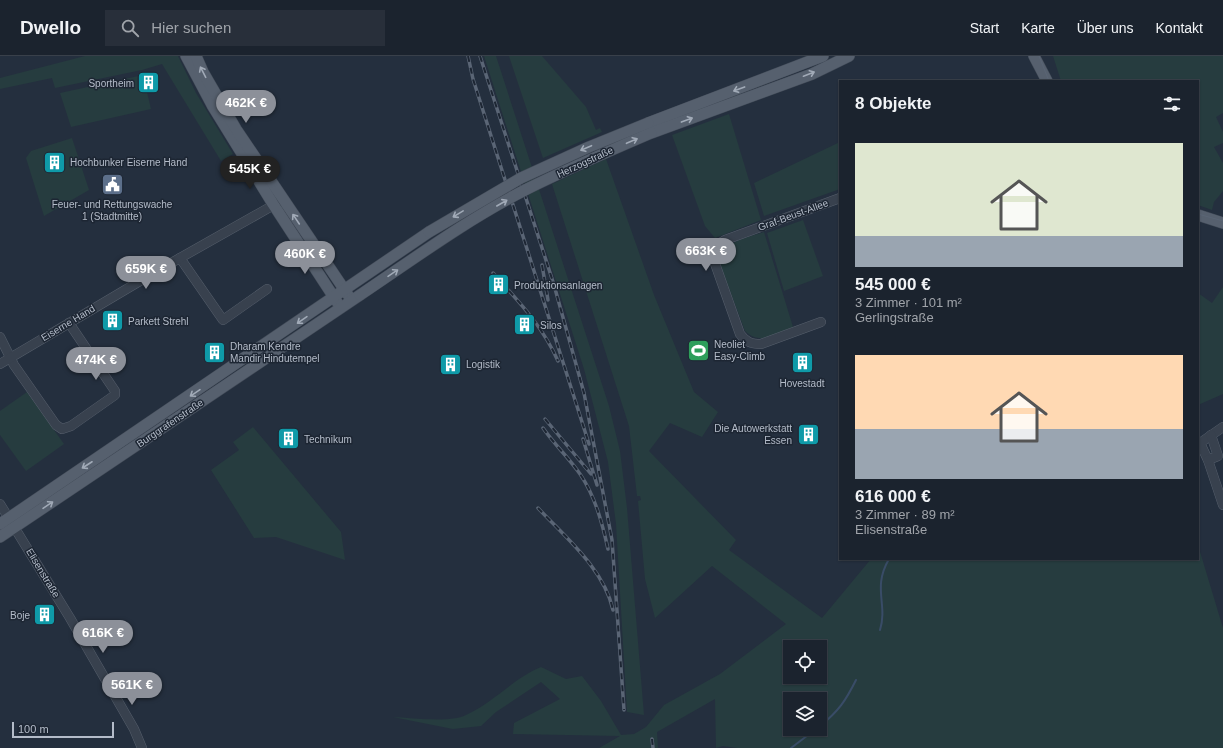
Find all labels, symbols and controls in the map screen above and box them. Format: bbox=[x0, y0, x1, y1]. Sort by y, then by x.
search box bbox=[105, 10, 385, 46]
text: Dwello bbox=[20, 17, 81, 38]
icon: search bbox=[119, 17, 141, 39]
text: Hier suchen bbox=[151, 19, 231, 36]
text: Start bbox=[970, 20, 999, 36]
text: Karte bbox=[1021, 20, 1055, 36]
text: Über uns bbox=[1077, 20, 1134, 36]
text: Kontakt bbox=[1156, 20, 1203, 36]
one-way arrow bbox=[199, 66, 206, 78]
building icon: Sportheim bbox=[136, 70, 162, 96]
one-way arrow bbox=[803, 70, 815, 78]
place label: Sportheim bbox=[88, 78, 134, 89]
one-way arrow bbox=[733, 86, 746, 93]
pin: 462K € bbox=[213, 90, 279, 124]
icon: filters bbox=[1161, 93, 1183, 115]
text: 8 Objekte bbox=[855, 94, 932, 113]
text: 462K € bbox=[225, 95, 267, 110]
one-way arrow bbox=[681, 115, 693, 123]
one-way arrow bbox=[626, 137, 638, 144]
street label: Herzogstraße bbox=[555, 144, 615, 180]
one-way arrow bbox=[580, 145, 592, 153]
building icon: Hochbunker Eiserne Hand bbox=[42, 149, 68, 175]
pin: 545K € bbox=[217, 156, 283, 190]
place label: Hochbunker Eiserne Hand bbox=[70, 157, 187, 168]
text: 545K € bbox=[229, 161, 271, 176]
icon: home bbox=[983, 169, 1055, 241]
public building icon: Feuer- und Rettungswache 1 (Stadtmitte) bbox=[99, 171, 125, 197]
street label: Graf-Beust-Allee bbox=[756, 197, 830, 233]
place label: Feuer- und Rettungswache 1 (Stadtmitte) bbox=[52, 199, 173, 222]
one-way arrow bbox=[496, 199, 508, 207]
one-way arrow bbox=[452, 211, 464, 219]
one-way arrow bbox=[292, 213, 300, 224]
pin: 663K € bbox=[673, 238, 739, 272]
pin: 460K € bbox=[272, 241, 338, 275]
text: 663K € bbox=[685, 243, 727, 258]
text: 460K € bbox=[284, 246, 326, 261]
pin: 659K € bbox=[113, 256, 179, 290]
text: 659K € bbox=[125, 261, 167, 276]
one-way arrow bbox=[387, 269, 398, 277]
building icon: Produktionsanlagen bbox=[486, 272, 512, 298]
text: 545 000 € bbox=[855, 275, 931, 294]
place label: Produktionsanlagen bbox=[514, 280, 602, 291]
text: 3 Zimmer · 101 m² bbox=[855, 295, 962, 310]
street label: Eiserne Hand bbox=[39, 303, 97, 343]
building icon: Parkett Strehl bbox=[100, 308, 126, 334]
text: Gerlingstraße bbox=[855, 310, 934, 325]
building icon: Silos bbox=[511, 312, 537, 338]
place label: Parkett Strehl bbox=[128, 316, 189, 327]
one-way arrow bbox=[297, 316, 308, 324]
place label: Silos bbox=[540, 320, 562, 331]
sports icon: Neoliet Easy-Climb bbox=[685, 337, 711, 363]
building icon: Dharam Kendre Mandir Hindutempel bbox=[202, 339, 228, 365]
place label: Neoliet Easy-Climb bbox=[714, 339, 766, 362]
place label: Dharam Kendre Mandir Hindutempel bbox=[230, 341, 320, 364]
pin: 474K € bbox=[63, 347, 129, 381]
building icon: Hovestadt bbox=[789, 350, 815, 376]
building icon: Logistik bbox=[437, 351, 463, 377]
text: 474K € bbox=[75, 352, 117, 367]
place label: Logistik bbox=[466, 359, 501, 370]
place label: Hovestadt bbox=[779, 378, 825, 389]
icon: home bbox=[983, 381, 1055, 453]
one-way arrow bbox=[189, 389, 200, 397]
street label: Burggrafenstraße bbox=[135, 396, 206, 449]
building icon: Die Autowerkstatt Essen bbox=[795, 421, 821, 447]
place label: Die Autowerkstatt Essen bbox=[714, 423, 792, 446]
building icon: Technikum bbox=[276, 426, 302, 452]
place label: Technikum bbox=[304, 434, 352, 445]
one-way arrow bbox=[81, 461, 92, 469]
text: 616 000 € bbox=[855, 487, 931, 506]
one-way arrow bbox=[42, 501, 53, 509]
text: 3 Zimmer · 89 m² bbox=[855, 507, 955, 522]
text: Elisenstraße bbox=[855, 522, 927, 537]
street label: Elisenstraße bbox=[24, 546, 62, 600]
building icon: Boje bbox=[32, 602, 58, 628]
place label: Boje bbox=[10, 610, 30, 621]
pin: 616K € bbox=[70, 620, 136, 654]
text: 616K € bbox=[82, 625, 124, 640]
map controls bbox=[783, 640, 827, 736]
button: locate bbox=[783, 640, 827, 684]
pin: 561K € bbox=[99, 672, 165, 706]
text: 561K € bbox=[111, 677, 153, 692]
button: layers bbox=[783, 692, 827, 736]
scale bar bbox=[12, 720, 114, 739]
text: 100 m bbox=[18, 723, 49, 735]

